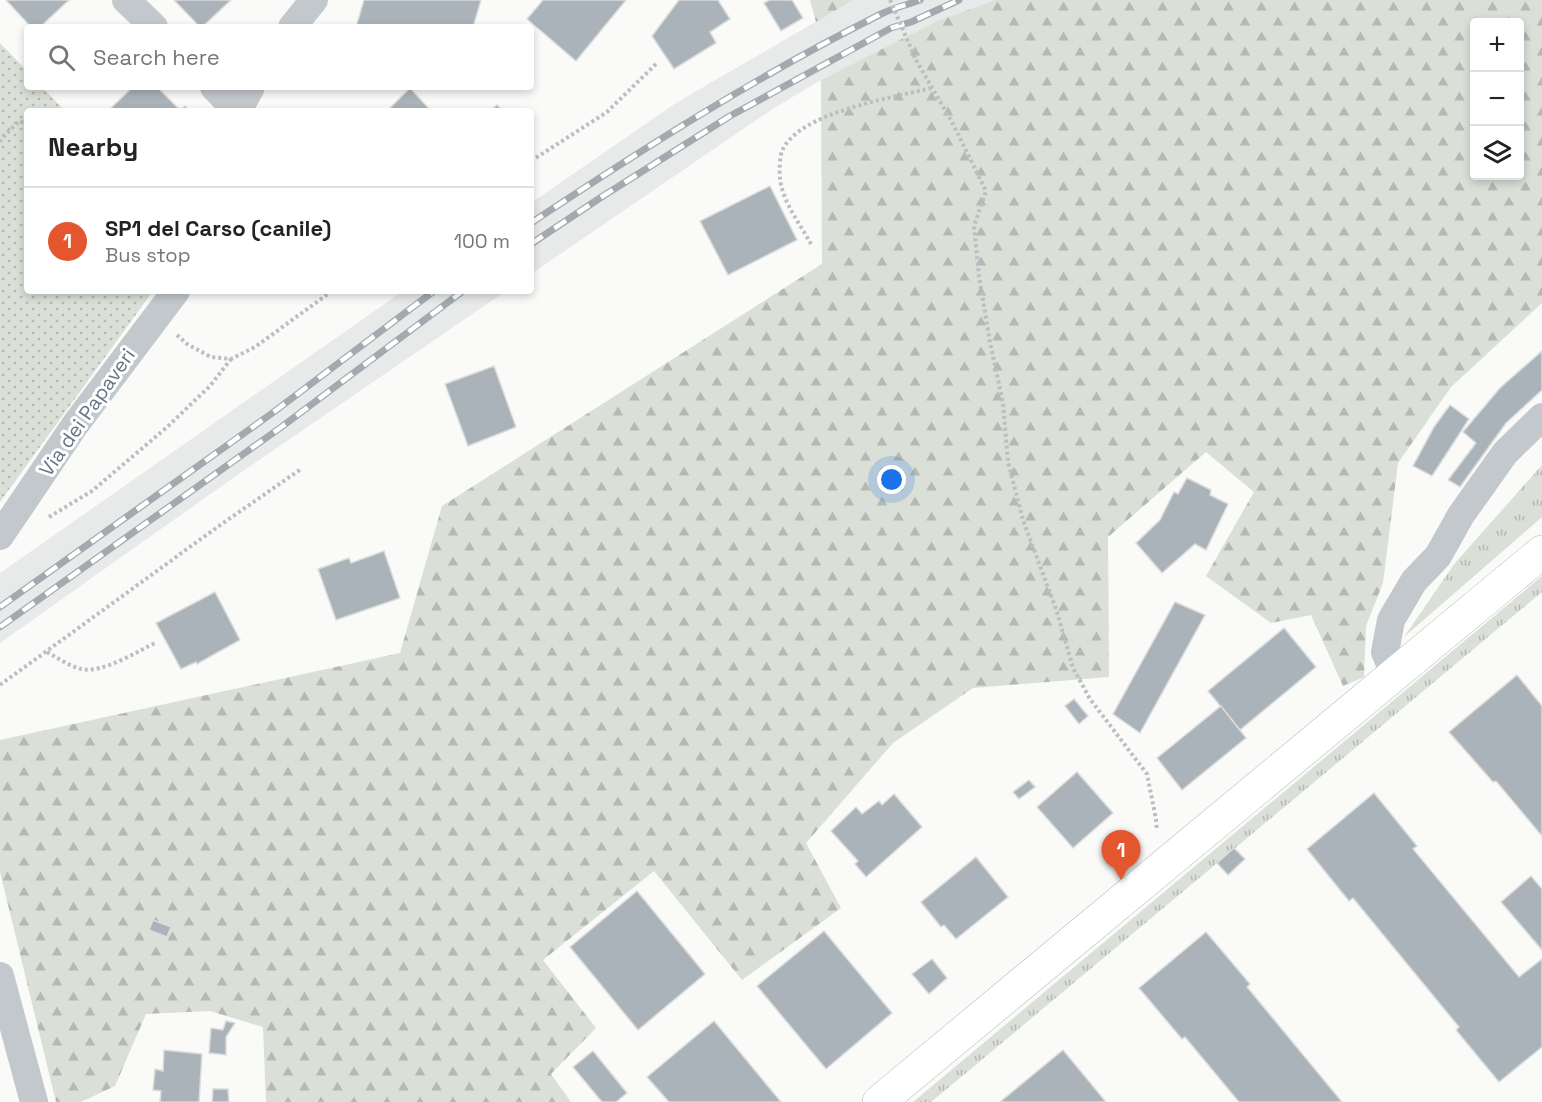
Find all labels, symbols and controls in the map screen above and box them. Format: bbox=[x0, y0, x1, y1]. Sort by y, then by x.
map controls bbox=[1470, 18, 1524, 180]
button: + bbox=[1470, 18, 1524, 72]
search box bbox=[24, 24, 534, 90]
icon: search bbox=[45, 41, 78, 74]
text: Search here bbox=[93, 43, 220, 71]
button: − bbox=[1470, 72, 1524, 126]
button: layers bbox=[1470, 126, 1524, 180]
text: Nearby bbox=[48, 130, 138, 164]
text: SP1 del Carso (canile) bbox=[105, 214, 331, 242]
text: 1 bbox=[63, 228, 72, 254]
text: 100 m bbox=[454, 228, 510, 254]
text: Bus stop bbox=[105, 242, 191, 268]
street label: Via dei Papaveri bbox=[33, 343, 141, 481]
your location bbox=[877, 465, 906, 494]
pin: 1 bbox=[1102, 830, 1140, 880]

